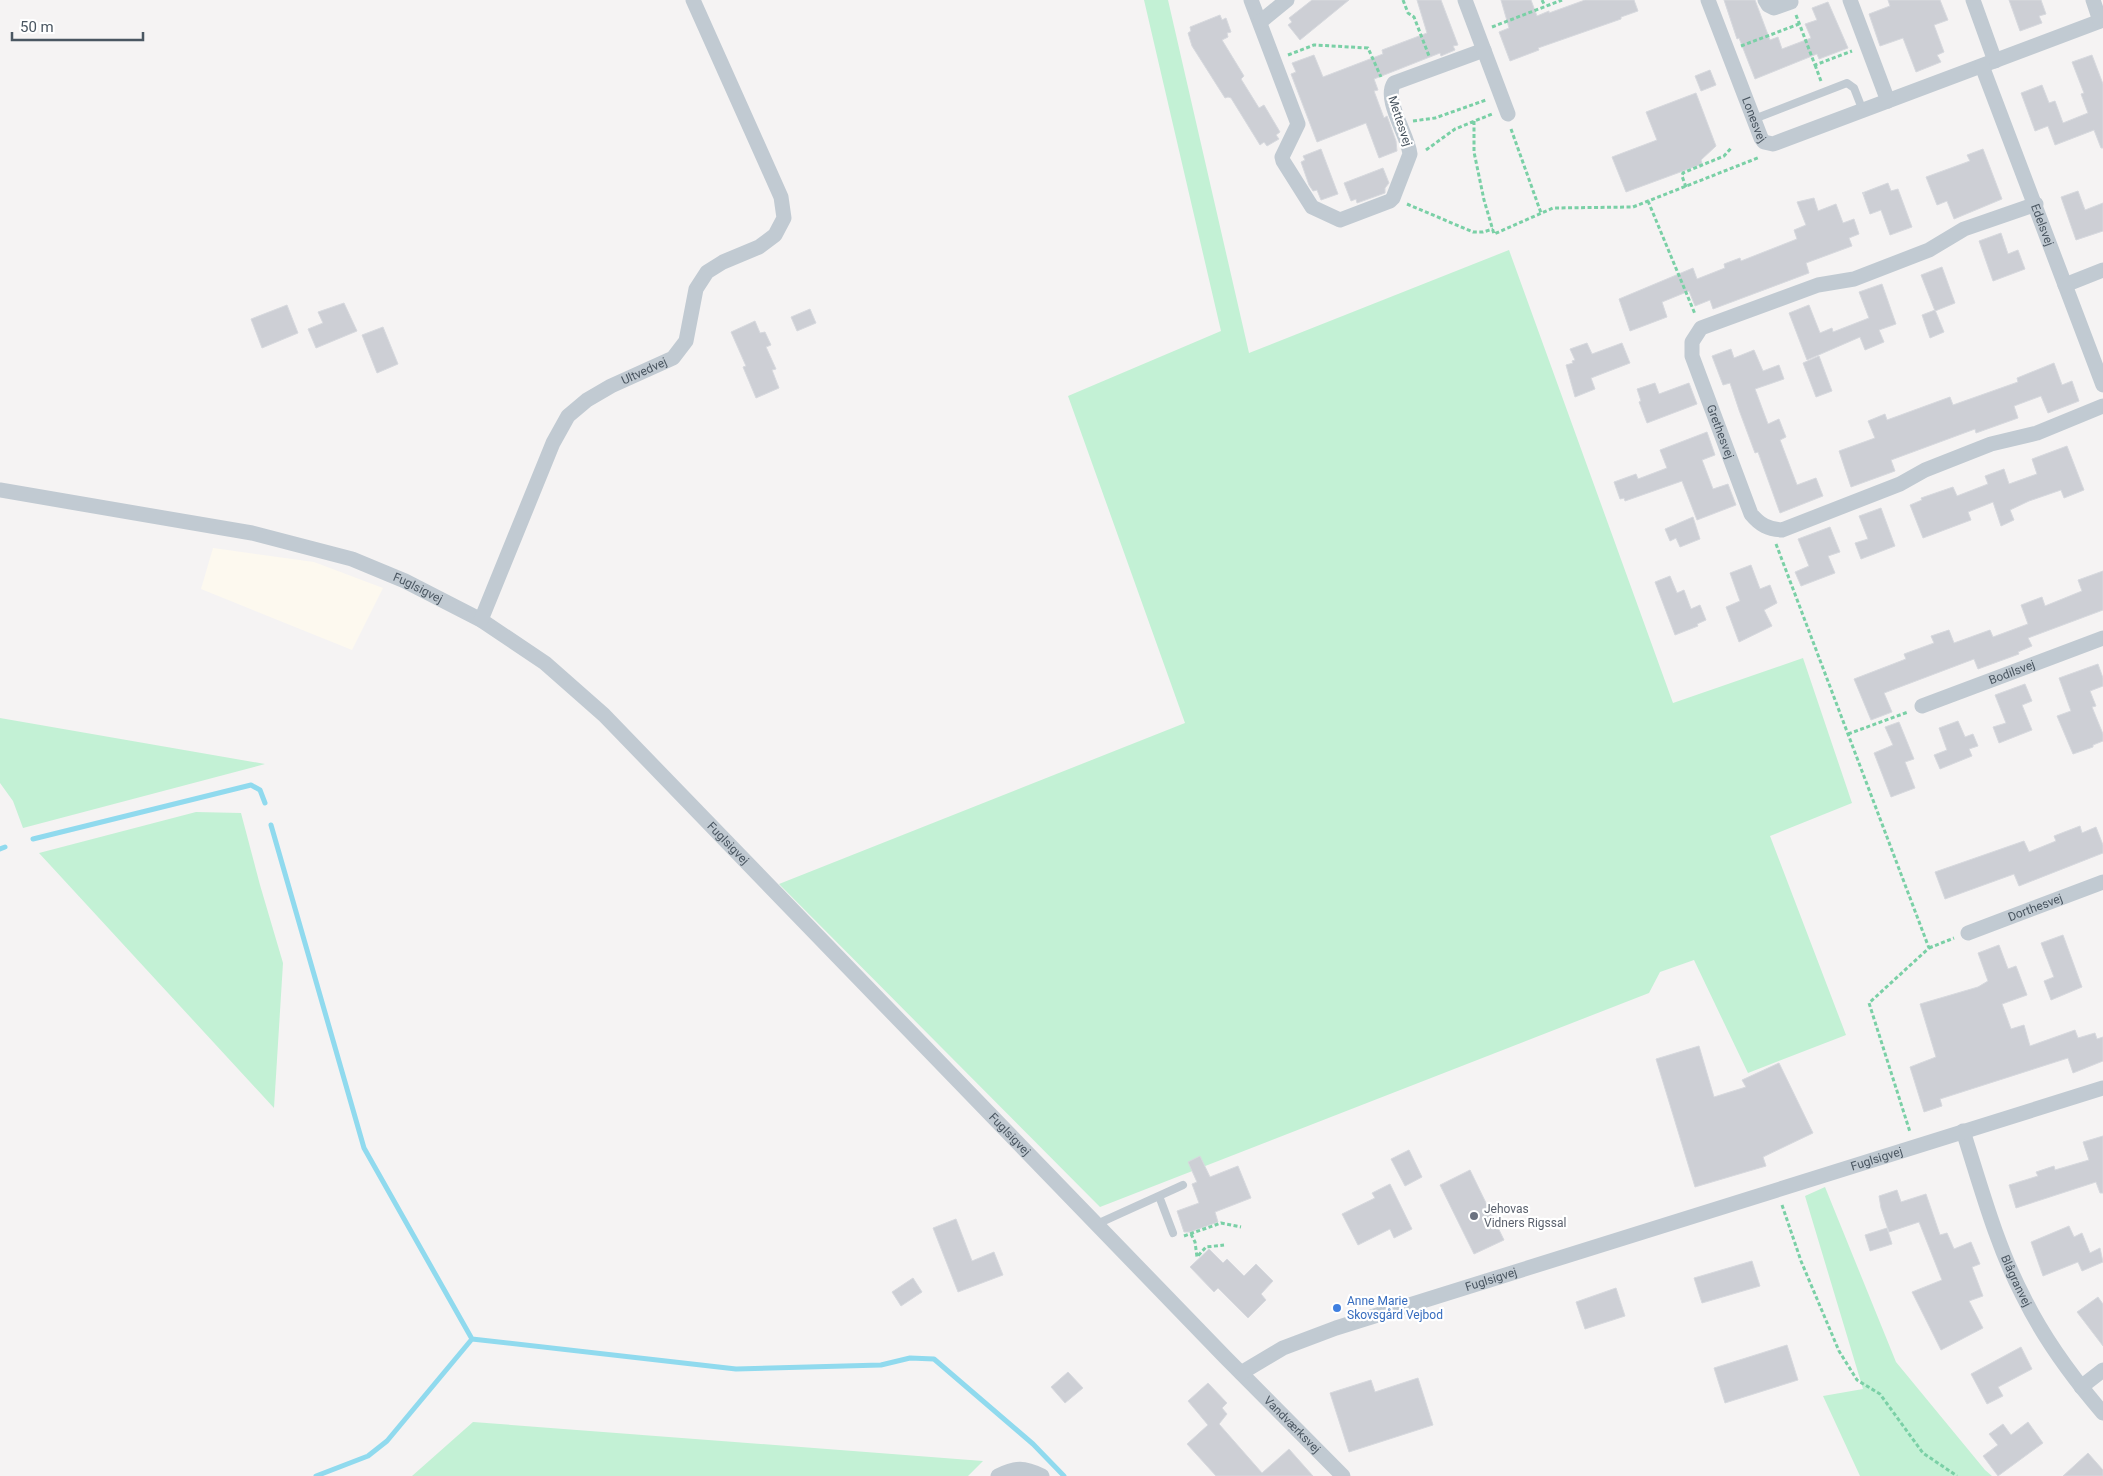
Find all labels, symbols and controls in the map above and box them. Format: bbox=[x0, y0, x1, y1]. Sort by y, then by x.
scale bar bbox=[12, 10, 144, 42]
text: 50 m bbox=[20, 18, 54, 36]
street label: Mettesvej bbox=[1385, 94, 1415, 148]
street label: Lonesvej bbox=[1739, 95, 1769, 145]
street label: Edelsvej bbox=[2028, 202, 2057, 248]
street label: Ultvedvej bbox=[619, 355, 669, 387]
street label: Grethesvej bbox=[1704, 403, 1737, 461]
street label: Fuglsigvej bbox=[391, 570, 445, 606]
street label: Bodilsvej bbox=[1987, 657, 2037, 687]
street label: Fuglsigvej bbox=[704, 819, 752, 868]
street label: Dorthesvej bbox=[2006, 891, 2065, 924]
street label: Fuglsigvej bbox=[986, 1110, 1033, 1159]
street label: Fuglsigvej bbox=[1849, 1144, 1904, 1174]
place label: Jehovas Vidners Rigssal bbox=[1484, 1202, 1566, 1230]
marker: Jehovas Vidners Rigssal bbox=[1468, 1210, 1480, 1222]
street label: Blågranvej bbox=[1998, 1253, 2034, 1309]
street label: Fuglsigvej bbox=[1463, 1265, 1519, 1294]
place label: Anne Marie Skovsgård Vejbod bbox=[1347, 1294, 1443, 1322]
marker: Anne Marie Skovsgård Vejbod bbox=[1331, 1302, 1343, 1314]
street label: Vandværksvej bbox=[1261, 1393, 1323, 1456]

